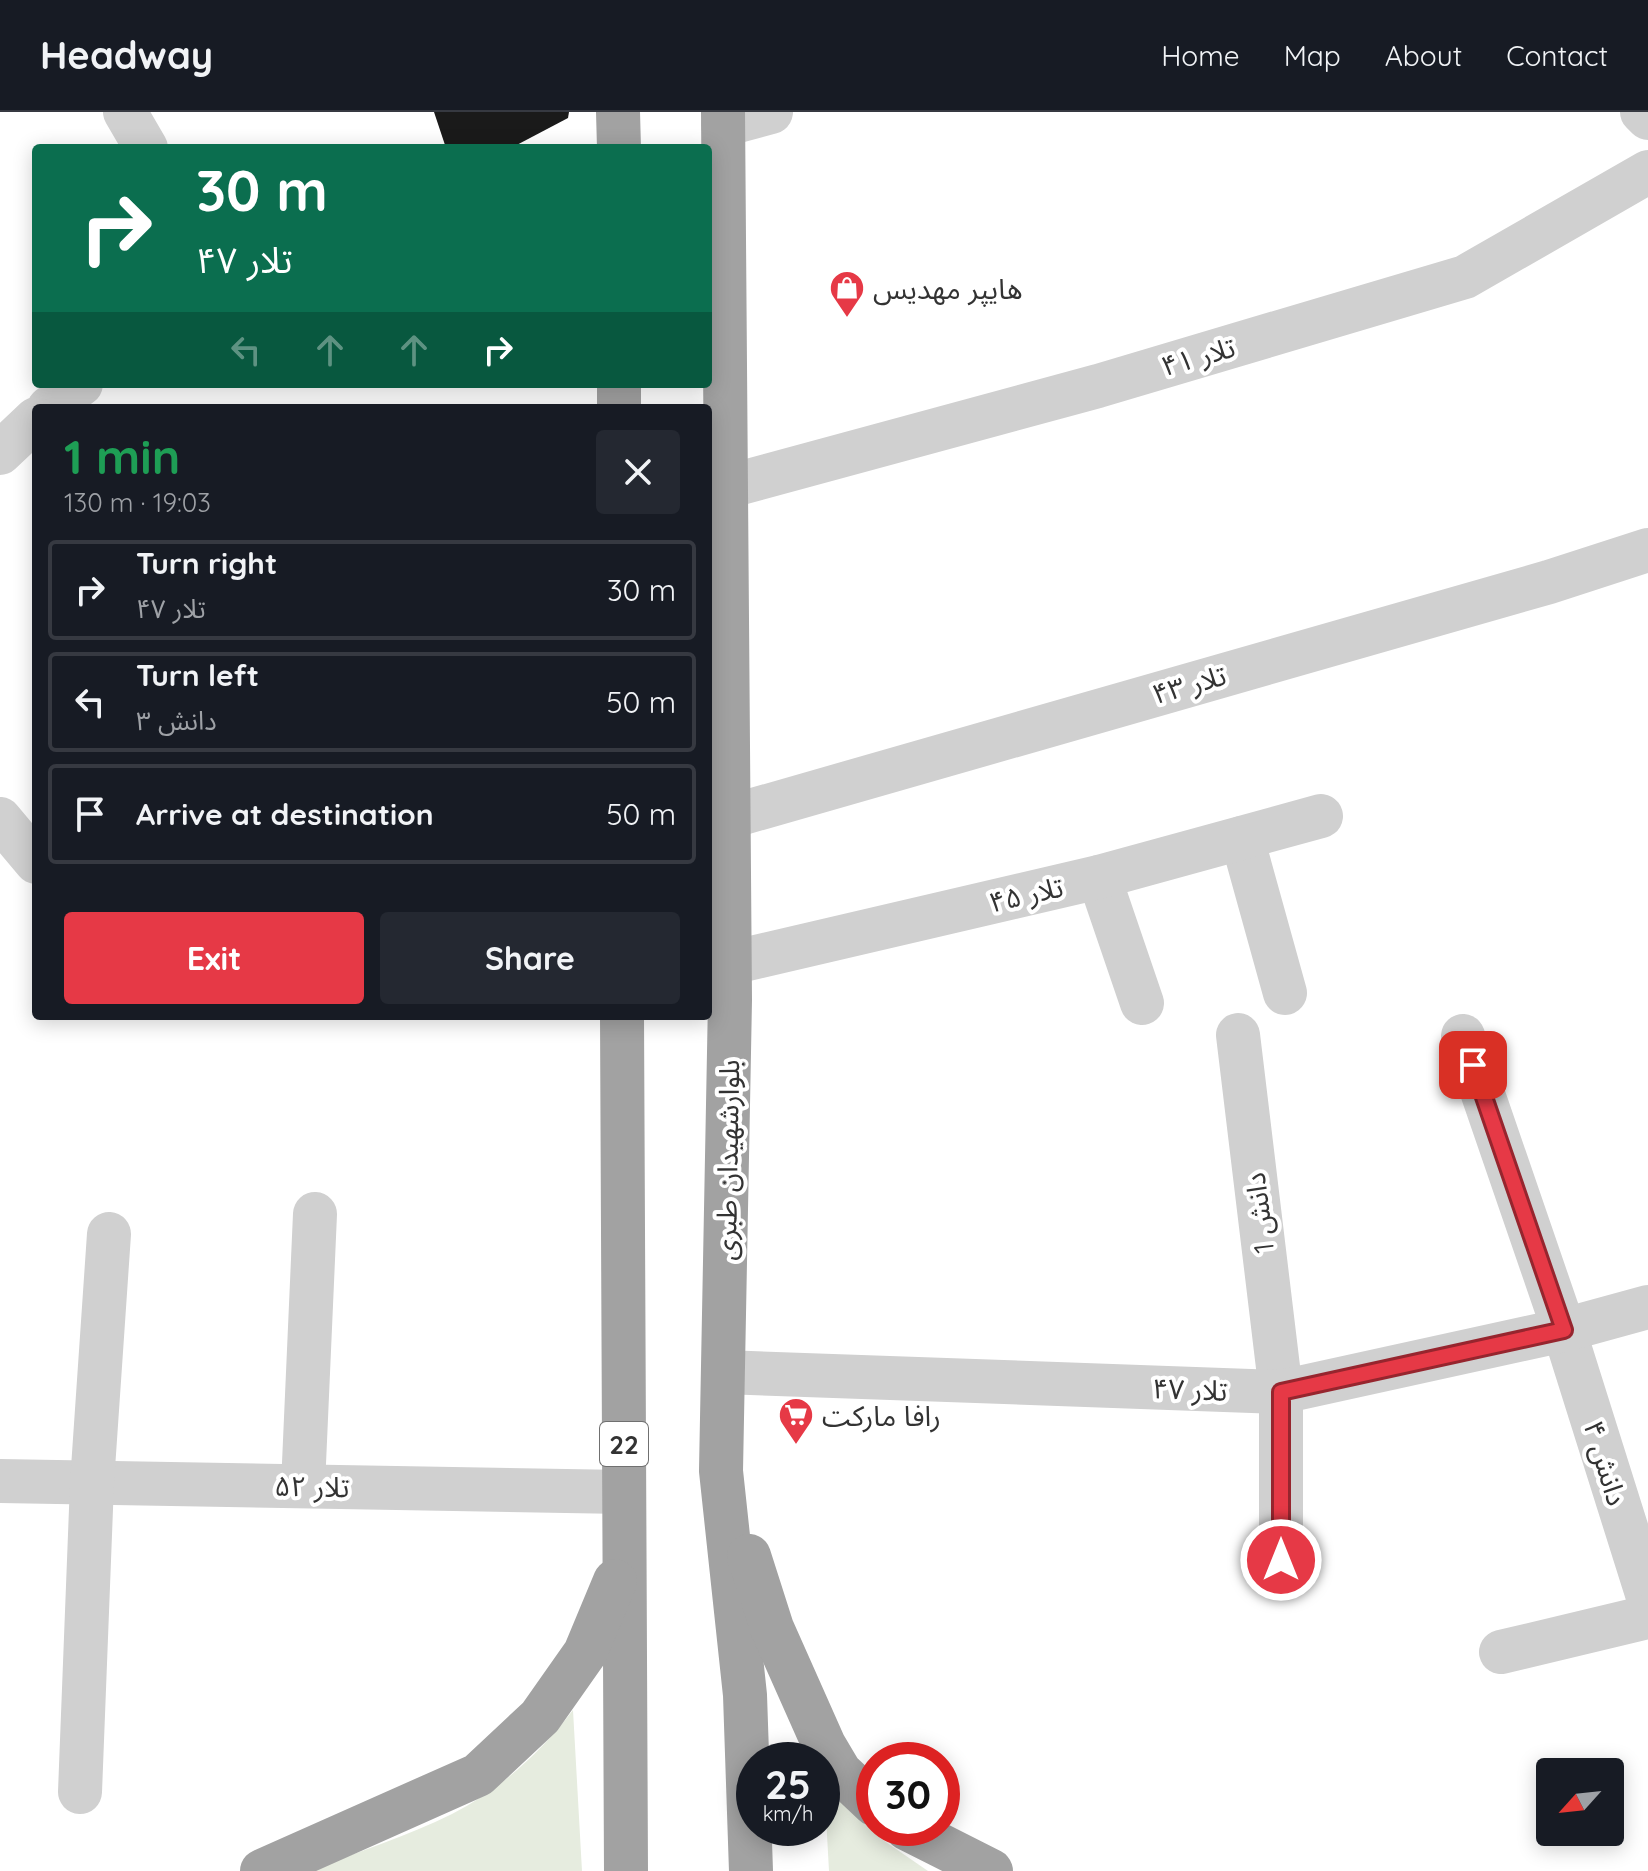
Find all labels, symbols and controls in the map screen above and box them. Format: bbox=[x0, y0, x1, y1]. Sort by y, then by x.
text: Headway bbox=[40, 31, 213, 79]
text: Home bbox=[1161, 38, 1240, 73]
text: Map bbox=[1284, 38, 1341, 73]
text: About bbox=[1385, 38, 1462, 73]
text: Contact bbox=[1506, 38, 1608, 73]
text: 30 m bbox=[196, 155, 328, 225]
icon: right bbox=[64, 176, 168, 280]
text: تلار ۴۷ bbox=[196, 237, 293, 282]
shop icon: هایپر مهدیس bbox=[828, 269, 866, 319]
place label: هایپر مهدیس bbox=[873, 271, 1022, 307]
icon: left bbox=[224, 328, 268, 372]
icon: ahead bbox=[308, 328, 352, 372]
icon: ahead bbox=[392, 328, 436, 372]
icon: right bbox=[476, 328, 520, 372]
street label: تلار ۴۱ bbox=[1157, 329, 1239, 383]
text: 1 min bbox=[64, 426, 180, 486]
button: close bbox=[596, 430, 680, 514]
text: 130 m · 19:03 bbox=[64, 486, 211, 519]
text: Turn right bbox=[136, 544, 277, 582]
icon: right bbox=[68, 568, 112, 612]
text: 30 m bbox=[607, 571, 676, 609]
text: تلار ۴۷ bbox=[136, 592, 206, 625]
text: Turn left bbox=[136, 656, 259, 694]
street label: تلار ۴۳ bbox=[1148, 657, 1230, 711]
icon: left bbox=[68, 680, 112, 724]
text: 50 m bbox=[606, 683, 676, 721]
text: دانش ۳ bbox=[136, 704, 217, 737]
icon: arrive bbox=[68, 792, 112, 836]
text: Arrive at destination bbox=[136, 795, 434, 833]
text: 50 m bbox=[606, 795, 676, 833]
street label: تلار ۴۵ bbox=[985, 868, 1067, 920]
button: Exit bbox=[64, 912, 364, 1004]
button: Share bbox=[380, 912, 680, 1004]
pin bbox=[1439, 1031, 1507, 1099]
icon: arrive bbox=[1451, 1043, 1495, 1087]
street label: بلوارشهیدان طبری bbox=[708, 1059, 746, 1261]
street label: دانش 1 bbox=[1237, 1171, 1281, 1255]
street label: تلار ۴۷ bbox=[1152, 1370, 1228, 1408]
supermarket icon: رافا مارکت bbox=[777, 1396, 815, 1446]
place label: رافا مارکت bbox=[822, 1398, 941, 1433]
street label: دانش ۴ bbox=[1577, 1416, 1635, 1510]
road number: 22 bbox=[600, 1422, 648, 1466]
street label: تلار ۵۲ bbox=[274, 1468, 350, 1504]
position arrow bbox=[1239, 1518, 1323, 1602]
speed limit sign: 30 bbox=[856, 1742, 960, 1846]
north arrow bbox=[1536, 1758, 1624, 1846]
map controls bbox=[1536, 1758, 1624, 1846]
text: 25 bbox=[765, 1759, 811, 1809]
text: km/h bbox=[763, 1801, 813, 1826]

